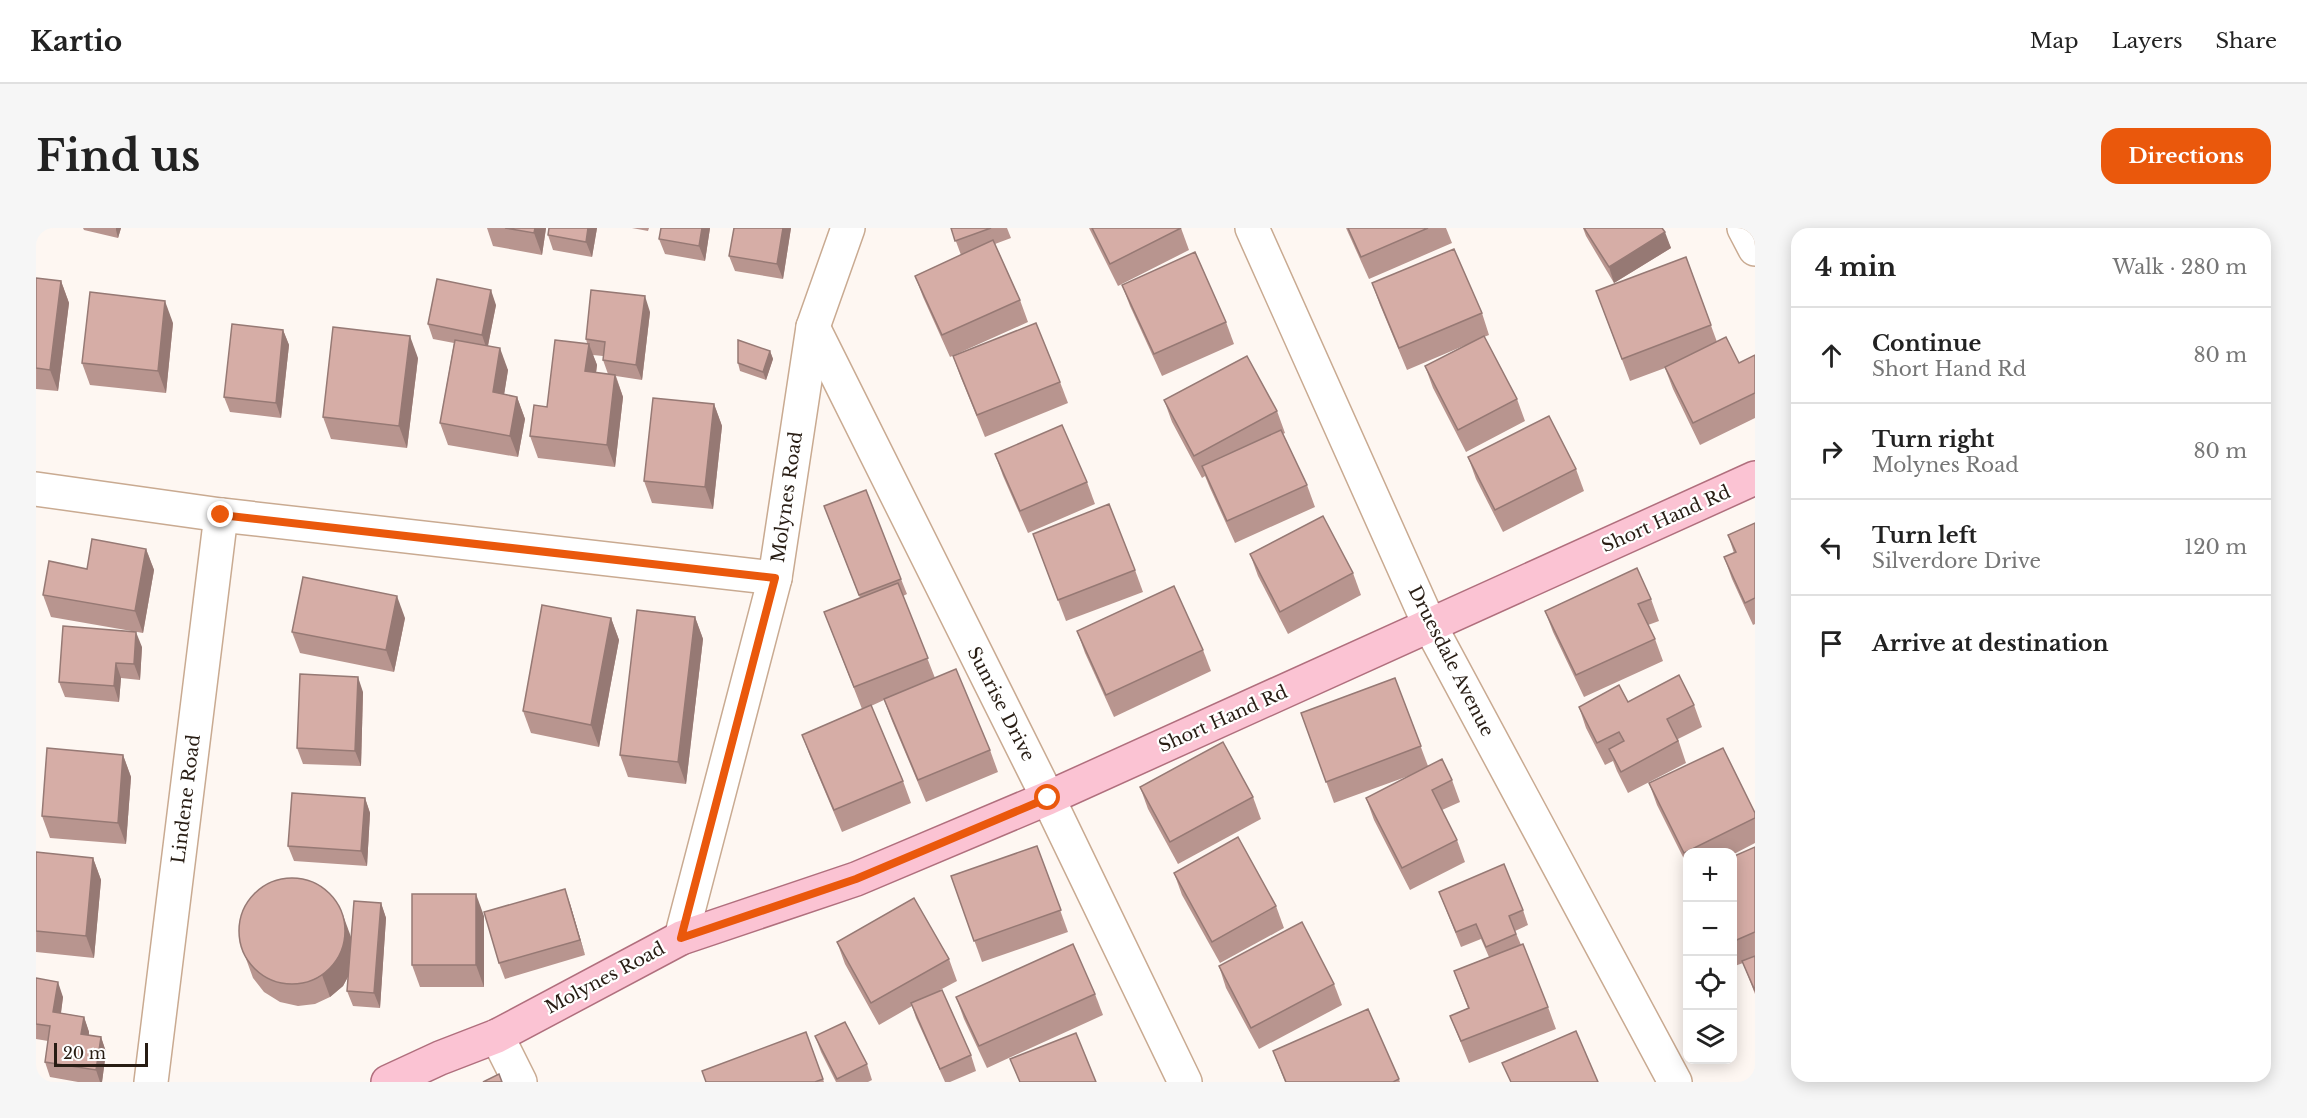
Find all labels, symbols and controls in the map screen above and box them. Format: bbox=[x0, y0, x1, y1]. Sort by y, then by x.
text: Kartio bbox=[30, 24, 122, 59]
text: Map bbox=[2030, 28, 2079, 54]
text: Layers bbox=[2112, 28, 2183, 54]
text: Share bbox=[2216, 28, 2277, 54]
button: Directions bbox=[2101, 128, 2271, 184]
text: Find us bbox=[36, 130, 200, 182]
text: 4 min bbox=[1815, 251, 1896, 283]
text: Walk · 280 m bbox=[2113, 255, 2247, 279]
text: Continue bbox=[1872, 330, 1981, 357]
icon: ahead bbox=[1815, 339, 1848, 372]
text: 80 m bbox=[2193, 343, 2247, 367]
text: Short Hand Rd bbox=[1872, 357, 2026, 381]
text: Turn right bbox=[1872, 426, 1994, 453]
street label: Molynes Road bbox=[767, 430, 807, 564]
icon: right bbox=[1815, 435, 1848, 468]
text: 80 m bbox=[2193, 439, 2247, 463]
text: Molynes Road bbox=[1872, 453, 2019, 477]
street label: Short Hand Rd bbox=[1598, 481, 1734, 557]
route end bbox=[207, 501, 233, 527]
text: Turn left bbox=[1872, 522, 1977, 549]
icon: left bbox=[1815, 531, 1848, 564]
text: 120 m bbox=[2184, 535, 2247, 559]
text: Silverdore Drive bbox=[1872, 549, 2041, 573]
street label: Druesdale Avenue bbox=[1403, 582, 1499, 740]
icon: arrive bbox=[1815, 627, 1848, 660]
text: Arrive at destination bbox=[1872, 630, 2109, 657]
street label: Sunrise Drive bbox=[963, 643, 1039, 765]
street label: Short Hand Rd bbox=[1155, 681, 1291, 757]
street label: Lindene Road bbox=[167, 733, 205, 865]
route start bbox=[1034, 784, 1060, 810]
map controls bbox=[1683, 848, 1737, 1064]
button: + bbox=[1683, 848, 1737, 902]
button: − bbox=[1683, 902, 1737, 956]
street label: Molynes Road bbox=[542, 937, 668, 1019]
button: locate bbox=[1683, 956, 1737, 1010]
button: layers bbox=[1683, 1010, 1737, 1064]
scale bar bbox=[54, 1040, 148, 1068]
text: 20 m bbox=[63, 1043, 106, 1063]

